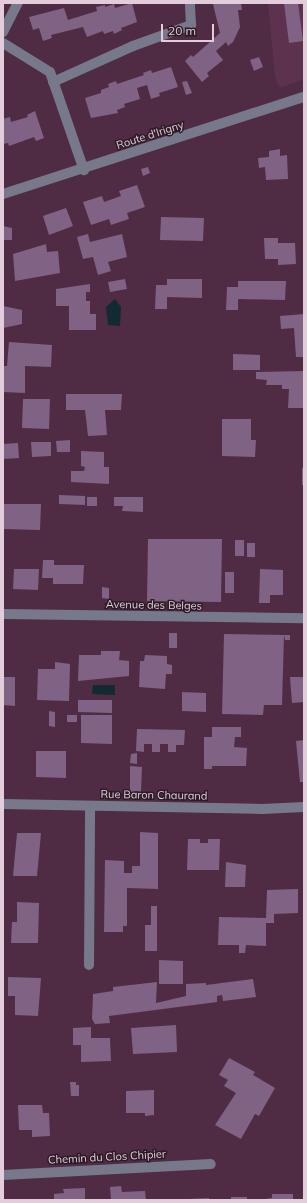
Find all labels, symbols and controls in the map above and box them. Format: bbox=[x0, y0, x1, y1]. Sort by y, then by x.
scale bar bbox=[163, 16, 216, 42]
text: 20 m bbox=[168, 23, 196, 38]
street label: Route d'Irigny bbox=[115, 118, 185, 152]
street label: Avenue des Belges bbox=[106, 598, 202, 612]
street label: Rue Baron Chaurand bbox=[100, 787, 208, 803]
street label: Chemin du Clos Chipier bbox=[48, 1147, 166, 1167]

